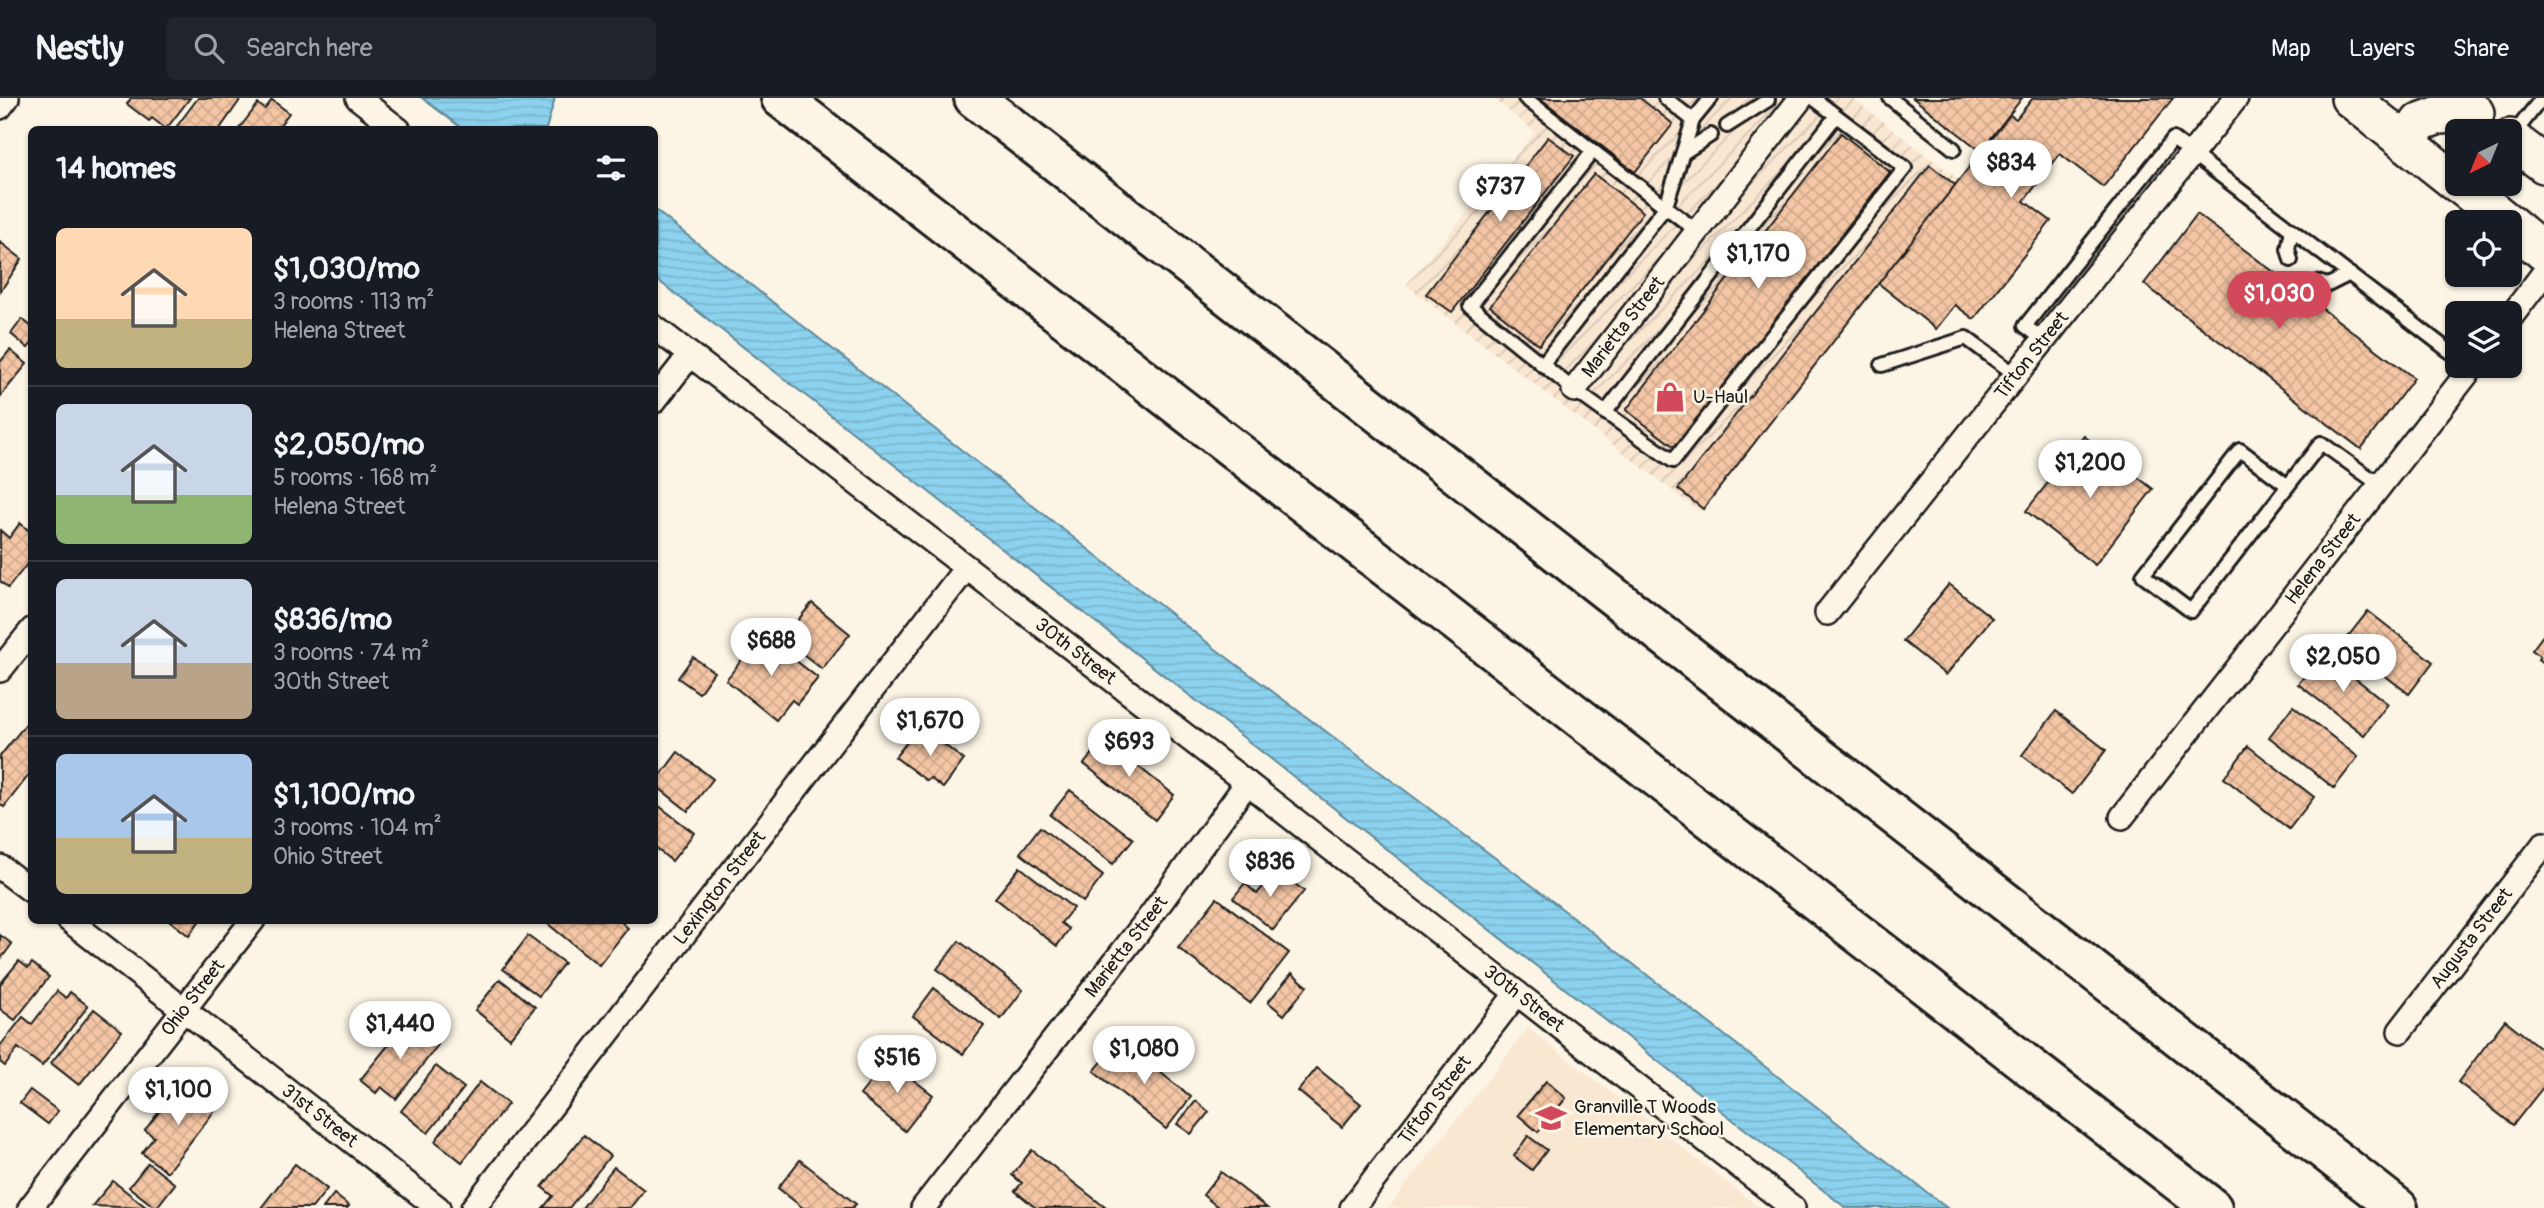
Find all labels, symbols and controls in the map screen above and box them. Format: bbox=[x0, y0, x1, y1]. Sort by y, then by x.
search box bbox=[166, 17, 656, 80]
text: Nestly bbox=[35, 28, 124, 69]
icon: search bbox=[190, 29, 228, 67]
text: Search here bbox=[246, 32, 373, 64]
text: Map bbox=[2271, 34, 2311, 63]
text: Layers bbox=[2349, 34, 2415, 63]
text: Share bbox=[2453, 34, 2509, 63]
north arrow bbox=[2445, 119, 2522, 196]
map controls bbox=[2445, 119, 2522, 378]
pin: $834 bbox=[1970, 140, 2052, 200]
text: $834 bbox=[1986, 148, 2036, 177]
icon: filters bbox=[592, 149, 630, 187]
text: 14 homes bbox=[56, 150, 176, 187]
pin: $737 bbox=[1459, 164, 1541, 224]
text: $737 bbox=[1475, 172, 1525, 201]
button: locate bbox=[2445, 210, 2522, 287]
pin: $1,170 bbox=[1701, 232, 1815, 291]
text: $1,170 bbox=[1726, 239, 1790, 268]
text: $1,030/mo bbox=[273, 250, 420, 287]
icon: home bbox=[112, 256, 196, 340]
street label: Marietta Street bbox=[1576, 271, 1670, 382]
pin: $1,030 bbox=[2222, 272, 2336, 331]
text: $1,030 bbox=[2243, 279, 2315, 308]
text: 3 rooms · 113 m² bbox=[273, 287, 434, 316]
button: layers bbox=[2445, 301, 2522, 378]
street label: Tifton Street bbox=[1989, 306, 2074, 404]
text: Helena Street bbox=[273, 316, 405, 345]
shop icon: U-Haul bbox=[1653, 380, 1687, 414]
place label: U-Haul bbox=[1693, 385, 1748, 409]
text: $2,050/mo bbox=[273, 426, 424, 463]
icon: home bbox=[112, 432, 196, 516]
pin: $1,200 bbox=[2033, 440, 2147, 500]
text: $1,200 bbox=[2054, 448, 2126, 477]
text: 5 rooms · 168 m² bbox=[273, 463, 437, 492]
text: Helena Street bbox=[273, 492, 405, 521]
street label: Helena Street bbox=[2280, 508, 2366, 610]
text: $836/mo bbox=[273, 601, 392, 638]
icon: home bbox=[112, 607, 196, 691]
street label: 30th Street bbox=[1030, 613, 1121, 690]
pin: $688 bbox=[730, 618, 812, 678]
text: $688 bbox=[746, 626, 796, 655]
pin: $2,050 bbox=[2286, 634, 2400, 694]
text: 3 rooms · 74 m² bbox=[273, 638, 429, 667]
text: $2,050 bbox=[2305, 642, 2381, 671]
text: 30th Street bbox=[273, 667, 389, 696]
pin: $1,670 bbox=[873, 698, 987, 758]
text: $1,670 bbox=[896, 706, 964, 735]
pin: $693 bbox=[1088, 720, 1170, 779]
text: $693 bbox=[1104, 727, 1154, 756]
text: $1,100/mo bbox=[273, 776, 415, 813]
icon: home bbox=[112, 782, 196, 866]
text: 3 rooms · 104 m² bbox=[273, 813, 442, 842]
street label: Lexington Street bbox=[668, 826, 771, 950]
pin: $836 bbox=[1229, 840, 1311, 899]
text: Ohio Street bbox=[273, 842, 382, 871]
text: $836 bbox=[1245, 847, 1295, 876]
street label: Augusta Street bbox=[2425, 883, 2518, 994]
street label: Marietta Street bbox=[1079, 891, 1173, 1002]
street label: Ohio Street bbox=[156, 954, 230, 1041]
street label: 30th Street bbox=[1479, 960, 1569, 1038]
pin: $1,440 bbox=[343, 1002, 457, 1061]
text: $1,440 bbox=[365, 1009, 435, 1038]
pin: $1,080 bbox=[1087, 1026, 1201, 1086]
text: $1,080 bbox=[1109, 1034, 1179, 1063]
pin: $516 bbox=[856, 1035, 938, 1095]
text: $516 bbox=[873, 1043, 921, 1072]
street label: Tifton Street bbox=[1393, 1051, 1477, 1149]
pin: $1,100 bbox=[121, 1068, 235, 1127]
text: $1,100 bbox=[144, 1075, 212, 1104]
street label: 31st Street bbox=[277, 1079, 363, 1153]
place label: Granville T Woods Elementary School bbox=[1574, 1095, 1724, 1141]
school or university icon: Granville T Woods Elementary School bbox=[1534, 1101, 1568, 1135]

